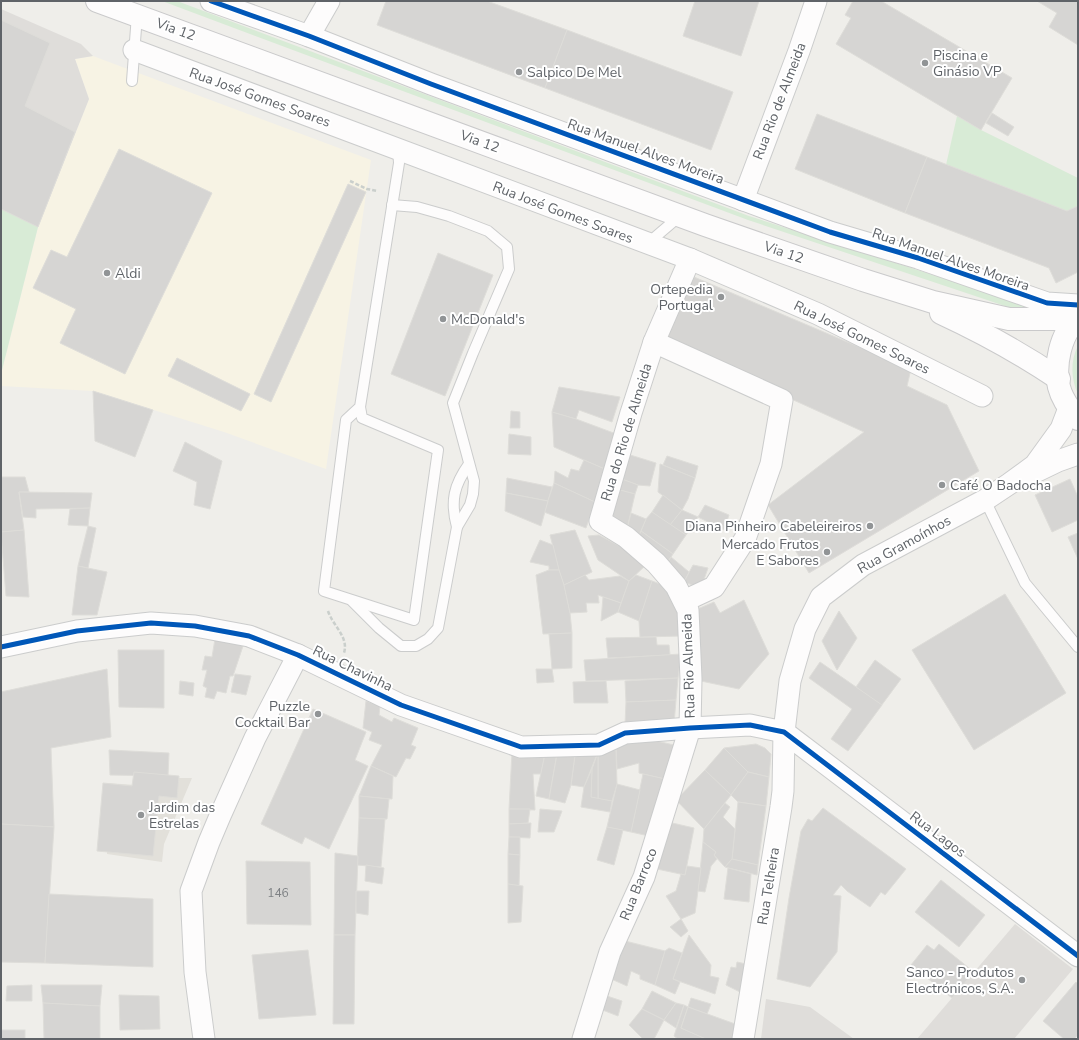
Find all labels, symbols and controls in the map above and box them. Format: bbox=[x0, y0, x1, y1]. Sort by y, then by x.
street label: Via 12 bbox=[153, 13, 198, 45]
street label: Rua Rio de Almeida bbox=[748, 40, 811, 162]
place label: Piscina e Ginásio VP bbox=[933, 46, 1002, 81]
marker: Piscina e Ginásio VP bbox=[920, 58, 930, 68]
street label: Rua José Gomes Soares bbox=[187, 63, 333, 132]
place label: Salpico De Mel bbox=[527, 63, 622, 82]
marker: Salpico De Mel bbox=[514, 67, 524, 77]
street label: Rua Manuel Alves Moreira bbox=[565, 114, 727, 189]
street label: Via 12 bbox=[457, 125, 502, 157]
street label: Rua José Gomes Soares bbox=[490, 177, 636, 248]
street label: Rua Manuel Alves Moreira bbox=[870, 224, 1032, 295]
street label: Via 12 bbox=[761, 237, 806, 268]
place label: Aldi bbox=[115, 264, 141, 283]
marker: Aldi bbox=[102, 268, 112, 278]
place label: Ortepedia Portugal bbox=[650, 280, 714, 315]
marker: Ortepedia Portugal bbox=[716, 292, 726, 302]
street label: Rua José Gomes Soares bbox=[791, 296, 933, 379]
place label: McDonald's bbox=[451, 310, 525, 329]
marker: McDonald's bbox=[438, 314, 448, 324]
street label: Rua do Rio de Almeida bbox=[596, 361, 657, 504]
place label: Café O Badocha bbox=[950, 476, 1051, 495]
marker: Café O Badocha bbox=[937, 480, 947, 490]
street label: Rua Gramoínhos bbox=[854, 511, 955, 578]
place label: Diana Pinheiro Cabeleireiros bbox=[685, 517, 862, 536]
marker: Diana Pinheiro Cabeleireiros bbox=[865, 521, 875, 531]
place label: Mercado Frutos E Sabores bbox=[722, 535, 819, 570]
marker: Mercado Frutos E Sabores bbox=[822, 547, 832, 557]
street label: Rua Rio Almeida bbox=[677, 613, 700, 719]
street label: Rua Chavinha bbox=[310, 641, 396, 696]
place label: Puzzle Cocktail Bar bbox=[235, 697, 310, 732]
marker: Puzzle Cocktail Bar bbox=[313, 709, 323, 719]
place label: Jardim das Estrelas bbox=[148, 798, 215, 833]
street label: Rua Lagos bbox=[906, 807, 970, 862]
marker: Jardim das Estrelas bbox=[136, 810, 146, 820]
street label: Rua Barroco bbox=[615, 845, 662, 923]
street label: Rua Telheira bbox=[753, 846, 784, 926]
house number: 146 bbox=[267, 885, 289, 901]
place label: Sanco - Produtos Electrónicos, S.A. bbox=[906, 963, 1014, 998]
marker: Sanco - Produtos Electrónicos, S.A. bbox=[1017, 975, 1027, 985]

